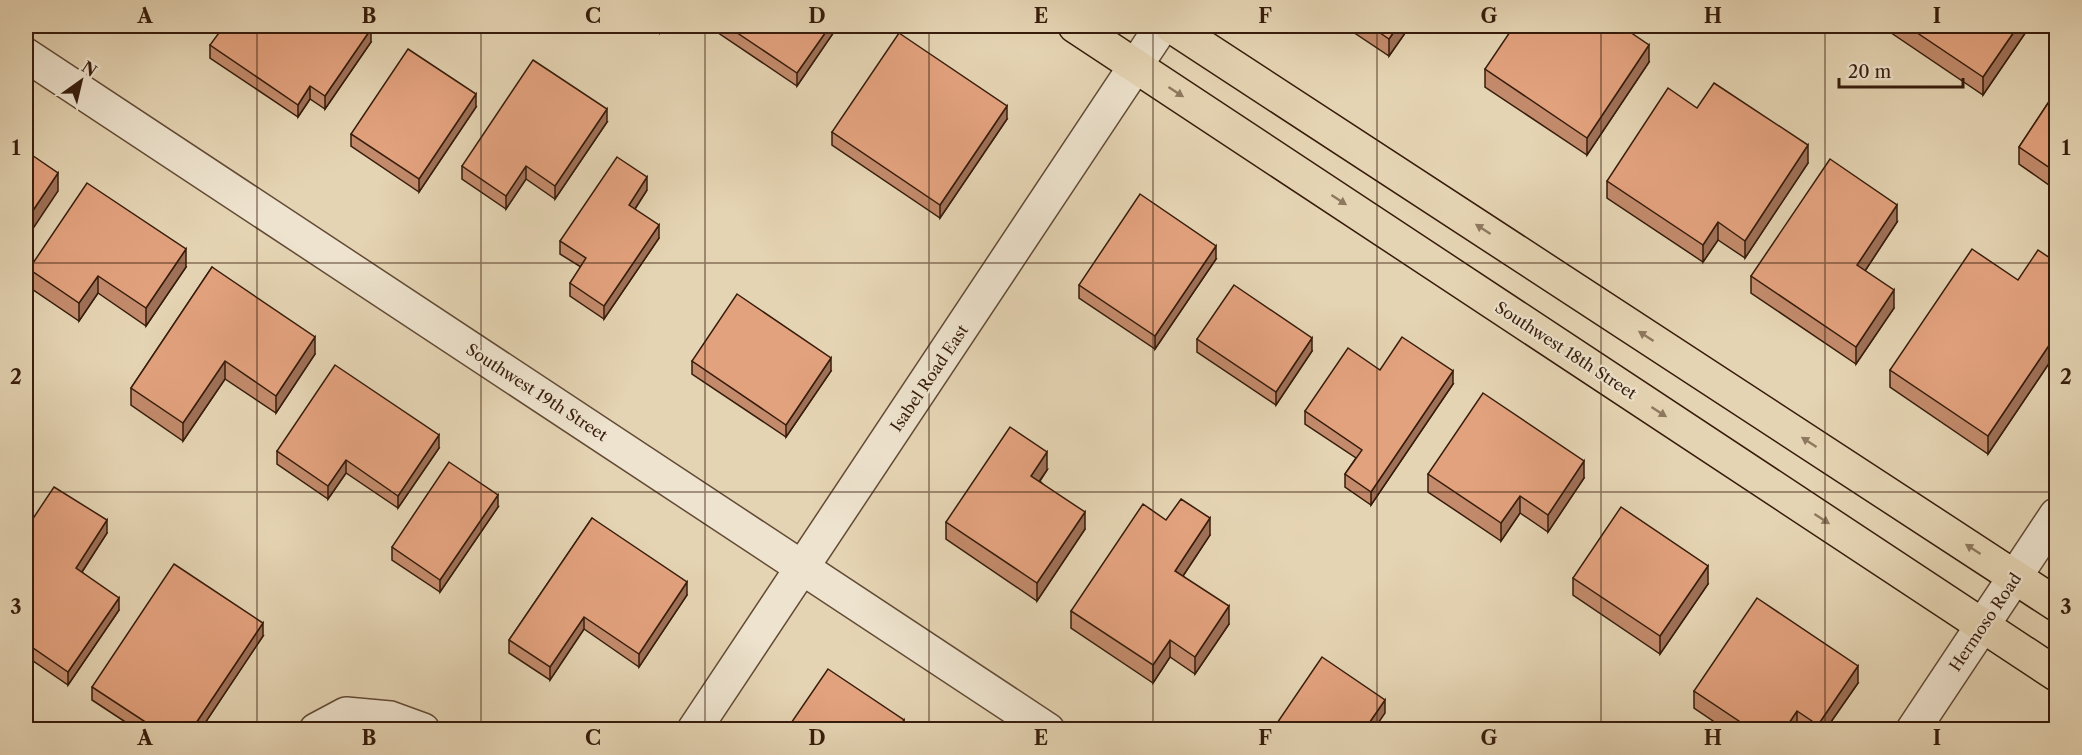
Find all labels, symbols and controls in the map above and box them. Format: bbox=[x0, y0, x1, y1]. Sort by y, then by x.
text: A bbox=[136, 4, 153, 28]
text: B bbox=[362, 4, 377, 28]
text: C bbox=[585, 4, 601, 28]
text: D bbox=[808, 4, 826, 28]
text: E bbox=[1034, 4, 1048, 28]
text: F bbox=[1258, 4, 1272, 28]
text: G bbox=[1481, 4, 1498, 28]
text: H bbox=[1704, 4, 1722, 28]
text: I bbox=[1933, 4, 1941, 28]
north arrow bbox=[51, 51, 111, 111]
scale bar bbox=[1839, 51, 1964, 89]
text: N bbox=[78, 56, 101, 81]
text: 20 m bbox=[1848, 61, 1892, 83]
one-way arrow bbox=[1168, 87, 1184, 98]
text: 1 bbox=[12, 136, 21, 160]
text: 1 bbox=[2062, 136, 2071, 160]
one-way arrow bbox=[1331, 194, 1347, 205]
one-way arrow bbox=[1475, 223, 1491, 235]
street label: Southwest 18th Street bbox=[1492, 297, 1641, 403]
street label: Isabel Road East bbox=[886, 320, 972, 435]
one-way arrow bbox=[1638, 330, 1654, 341]
street label: Southwest 19th Street bbox=[463, 339, 612, 445]
text: 2 bbox=[10, 365, 22, 389]
text: 2 bbox=[2060, 365, 2072, 389]
one-way arrow bbox=[1651, 406, 1667, 417]
one-way arrow bbox=[1801, 437, 1817, 448]
one-way arrow bbox=[1814, 513, 1830, 524]
one-way arrow bbox=[1965, 543, 1981, 555]
street label: Hermoso Road bbox=[1945, 569, 2025, 675]
text: 3 bbox=[10, 595, 22, 619]
text: 3 bbox=[2060, 595, 2072, 619]
text: A bbox=[136, 726, 153, 750]
text: B bbox=[362, 726, 377, 750]
text: C bbox=[585, 726, 601, 750]
text: D bbox=[808, 726, 826, 750]
text: E bbox=[1034, 726, 1048, 750]
text: F bbox=[1258, 726, 1272, 750]
text: G bbox=[1481, 726, 1498, 750]
text: H bbox=[1704, 726, 1722, 750]
text: I bbox=[1933, 726, 1941, 750]

